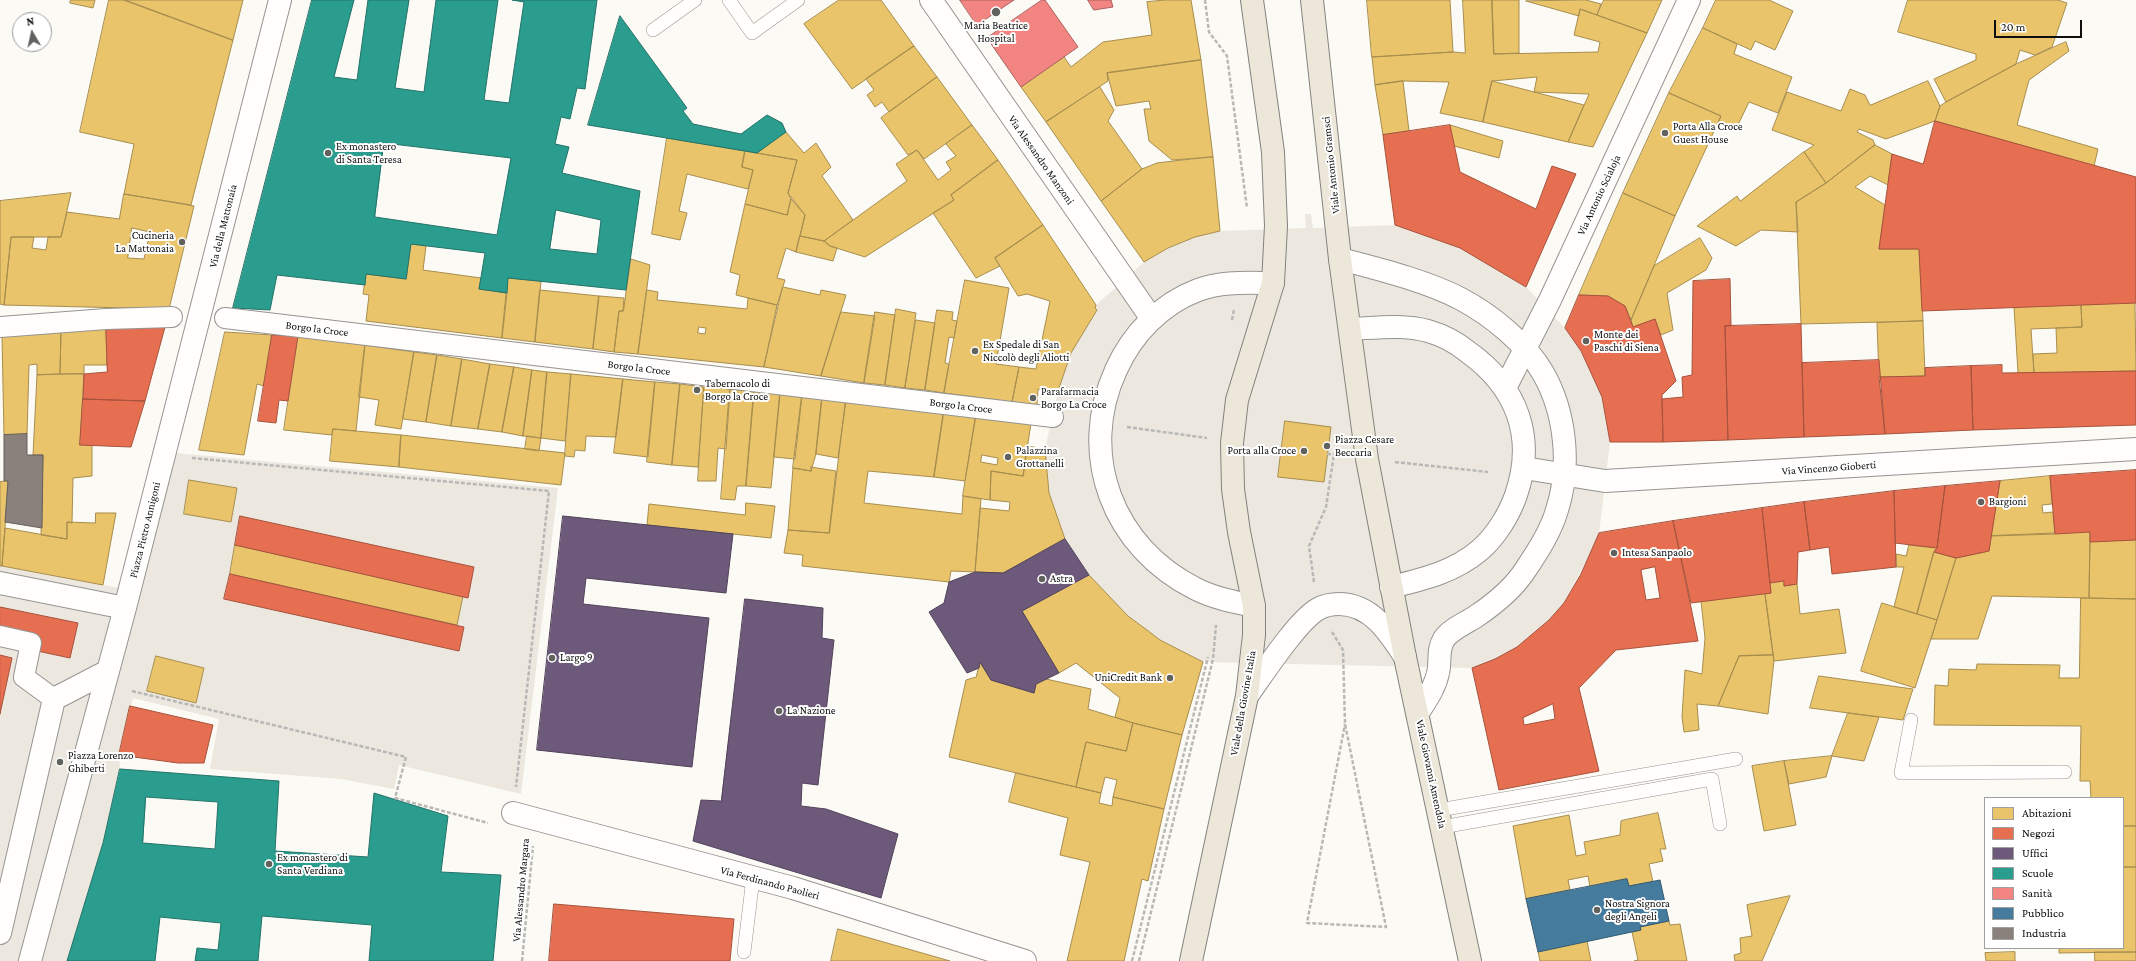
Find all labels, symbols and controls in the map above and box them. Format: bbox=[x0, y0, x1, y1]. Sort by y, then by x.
marker: Maria Beatrice Hospital bbox=[990, 6, 1002, 18]
north arrow bbox=[12, 12, 52, 52]
scale bar bbox=[1996, 12, 2084, 38]
text: N bbox=[26, 15, 35, 28]
place label: Maria Beatrice Hospital bbox=[964, 19, 1028, 45]
text: 20 m bbox=[2001, 20, 2025, 34]
street label: Via Alessandro Manzoni bbox=[1005, 113, 1077, 207]
street label: Viale Antonio Gramsci bbox=[1319, 116, 1343, 214]
place label: Porta Alla Croce Guest House bbox=[1673, 120, 1743, 146]
marker: Porta Alla Croce Guest House bbox=[1660, 128, 1670, 138]
place label: Ex monastero di Santa Teresa bbox=[336, 140, 402, 166]
marker: Ex monastero di Santa Teresa bbox=[323, 148, 333, 158]
street label: Via Antonio Scialoja bbox=[1575, 153, 1623, 237]
street label: Via della Mattonaia bbox=[206, 183, 240, 269]
place label: Cucineria La Mattonaia bbox=[115, 229, 174, 255]
marker: Cucineria La Mattonaia bbox=[177, 237, 187, 247]
street label: Borgo la Croce bbox=[285, 319, 349, 339]
place label: Monte dei Paschi di Siena bbox=[1594, 328, 1659, 354]
marker: Monte dei Paschi di Siena bbox=[1581, 336, 1591, 346]
place label: Ex Spedale di San Niccolò degli Aliotti bbox=[983, 338, 1069, 364]
marker: Ex Spedale di San Niccolò degli Aliotti bbox=[970, 346, 980, 356]
street label: Borgo la Croce bbox=[607, 358, 671, 378]
place label: Tabernacolo di Borgo la Croce bbox=[705, 377, 770, 403]
marker: Tabernacolo di Borgo la Croce bbox=[692, 385, 702, 395]
place label: Parafarmacia Borgo La Croce bbox=[1041, 385, 1107, 411]
marker: Parafarmacia Borgo La Croce bbox=[1028, 393, 1038, 403]
street label: Borgo la Croce bbox=[929, 396, 993, 416]
place label: Piazza Cesare Beccaria bbox=[1335, 433, 1394, 459]
marker: Piazza Cesare Beccaria bbox=[1322, 441, 1332, 451]
place label: Palazzina Grottanelli bbox=[1016, 444, 1064, 470]
place label: Porta alla Croce bbox=[1228, 444, 1296, 458]
marker: Porta alla Croce bbox=[1299, 446, 1309, 456]
marker: Palazzina Grottanelli bbox=[1003, 452, 1013, 462]
street label: Via Vincenzo Gioberti bbox=[1781, 458, 1877, 478]
street label: Piazza Pietro Annigoni bbox=[127, 481, 163, 579]
place label: Bargioni bbox=[1989, 495, 2026, 509]
marker: Bargioni bbox=[1976, 497, 1986, 507]
place label: Intesa Sanpaolo bbox=[1622, 546, 1692, 560]
marker: Intesa Sanpaolo bbox=[1609, 548, 1619, 558]
place label: Astra bbox=[1050, 572, 1073, 586]
marker: Astra bbox=[1037, 574, 1047, 584]
street label: Viale della Giovine Italia bbox=[1227, 649, 1259, 757]
place label: Largo 9 bbox=[560, 651, 593, 665]
marker: Largo 9 bbox=[547, 653, 557, 663]
place label: UniCredit Bank bbox=[1094, 671, 1162, 685]
marker: UniCredit Bank bbox=[1165, 673, 1175, 683]
place label: La Nazione bbox=[787, 704, 836, 718]
marker: La Nazione bbox=[774, 706, 784, 716]
street label: Viale Giovanni Amendola bbox=[1413, 718, 1449, 830]
place label: Piazza Lorenzo Ghiberti bbox=[68, 749, 133, 775]
marker: Piazza Lorenzo Ghiberti bbox=[55, 757, 65, 767]
legend bbox=[1984, 797, 2124, 949]
text: Abitazioni bbox=[2022, 806, 2071, 820]
text: Negozi bbox=[2022, 826, 2055, 840]
street label: Via Alessandro Margara bbox=[510, 838, 532, 942]
text: Uffici bbox=[2022, 846, 2048, 860]
place label: Ex monastero di Santa Verdiana bbox=[277, 851, 348, 877]
marker: Ex monastero di Santa Verdiana bbox=[264, 859, 274, 869]
street label: Via Ferdinando Paolieri bbox=[719, 863, 821, 903]
text: Scuole bbox=[2022, 866, 2053, 880]
text: Sanità bbox=[2022, 886, 2052, 900]
place label: Nostra Signora degli Angeli bbox=[1605, 897, 1670, 923]
marker: Nostra Signora degli Angeli bbox=[1592, 905, 1602, 915]
text: Pubblico bbox=[2022, 906, 2064, 920]
text: Industria bbox=[2022, 926, 2066, 940]

